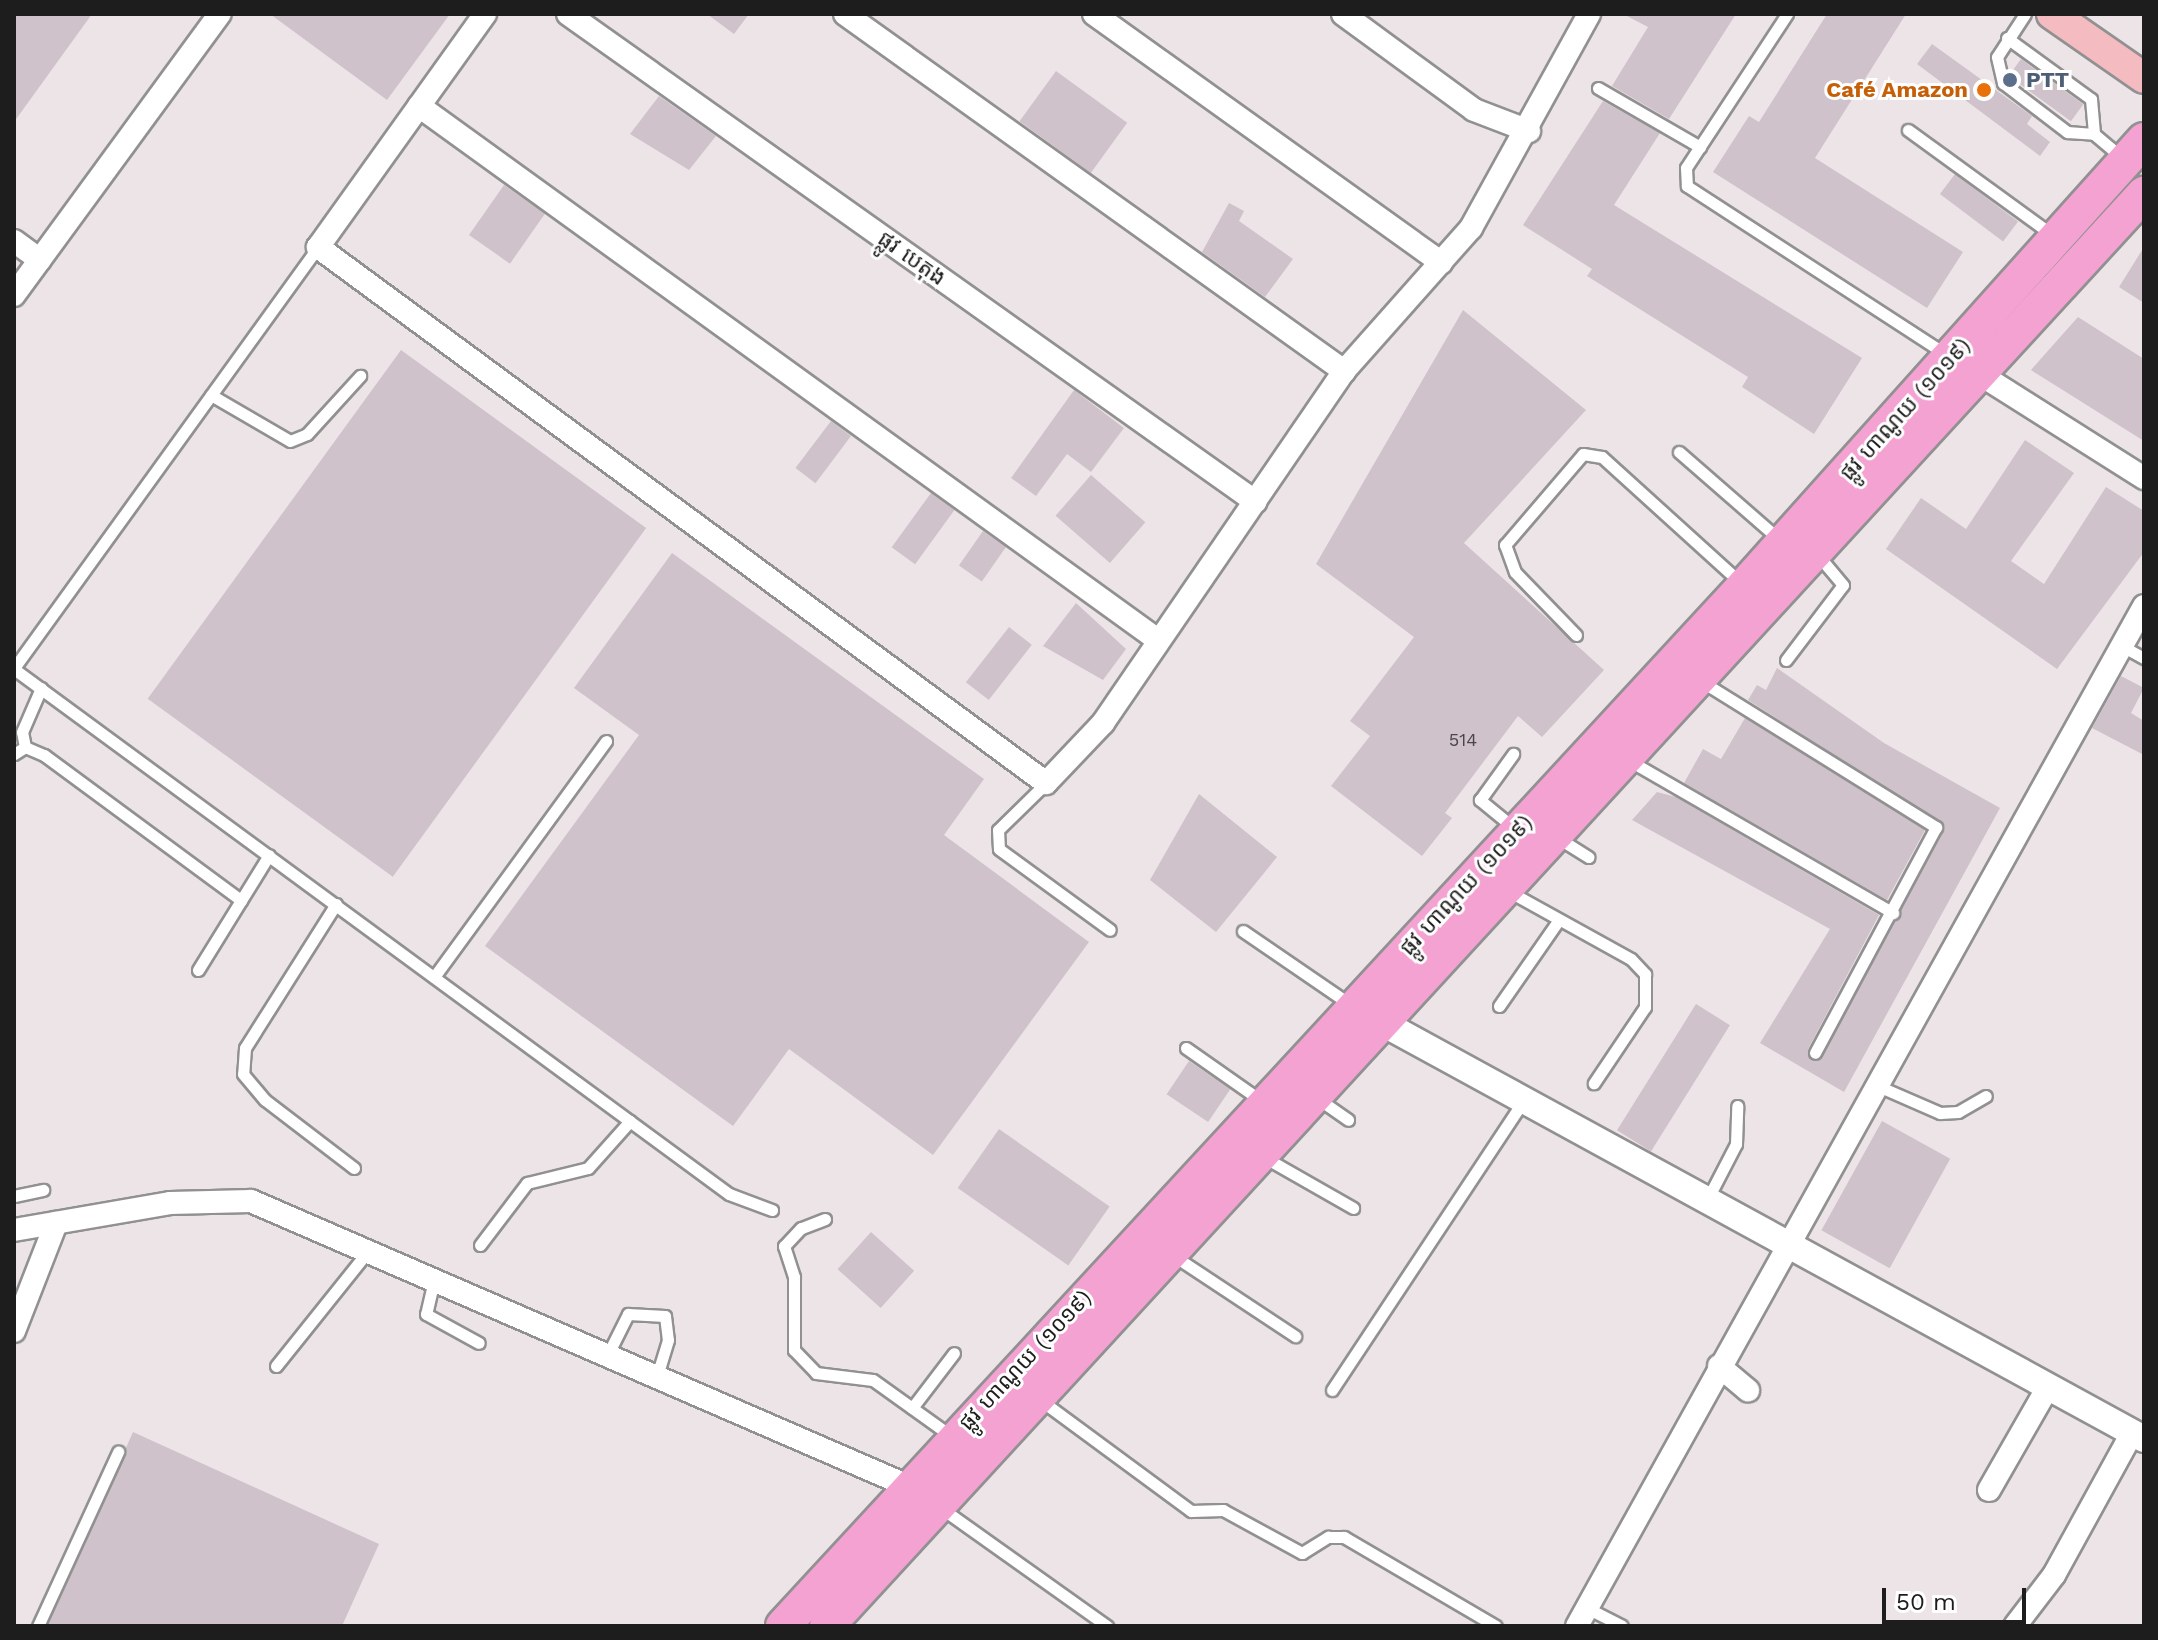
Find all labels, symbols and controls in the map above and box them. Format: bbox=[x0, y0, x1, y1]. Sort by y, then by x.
place label: PTT bbox=[2026, 67, 2069, 93]
marker: PTT bbox=[2001, 71, 2019, 89]
place label: Café Amazon bbox=[1826, 77, 1968, 103]
marker: Café Amazon bbox=[1975, 81, 1993, 99]
street label: ផ្លូវ បេតុង bbox=[873, 225, 951, 291]
street label: ផ្លូវ ហាណូយ (១០១៩) bbox=[1834, 332, 1976, 486]
house number: 514 bbox=[1449, 729, 1477, 751]
street label: ផ្លូវ ហាណូយ (១០១៩) bbox=[1394, 809, 1538, 961]
street label: ផ្លូវ ហាណូយ (១០១៩) bbox=[953, 1284, 1097, 1436]
scale bar bbox=[1886, 1572, 2030, 1622]
text: 50 m bbox=[1896, 1588, 1956, 1616]

